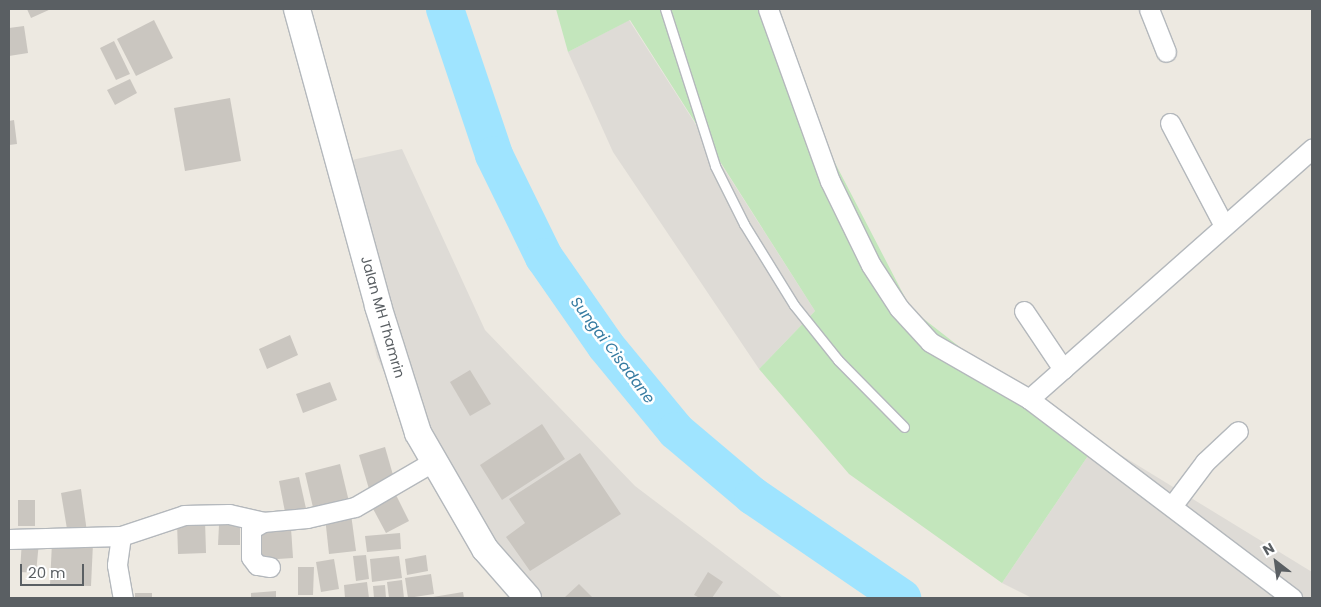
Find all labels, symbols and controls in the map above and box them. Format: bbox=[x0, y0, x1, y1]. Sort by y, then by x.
street label: Jalan MH Thamrin bbox=[358, 254, 408, 380]
water label: Sungai Cisadane bbox=[567, 293, 659, 407]
north arrow bbox=[1251, 537, 1301, 587]
text: N bbox=[1259, 538, 1278, 560]
scale bar bbox=[22, 554, 86, 586]
text: 20 m bbox=[28, 562, 66, 583]

